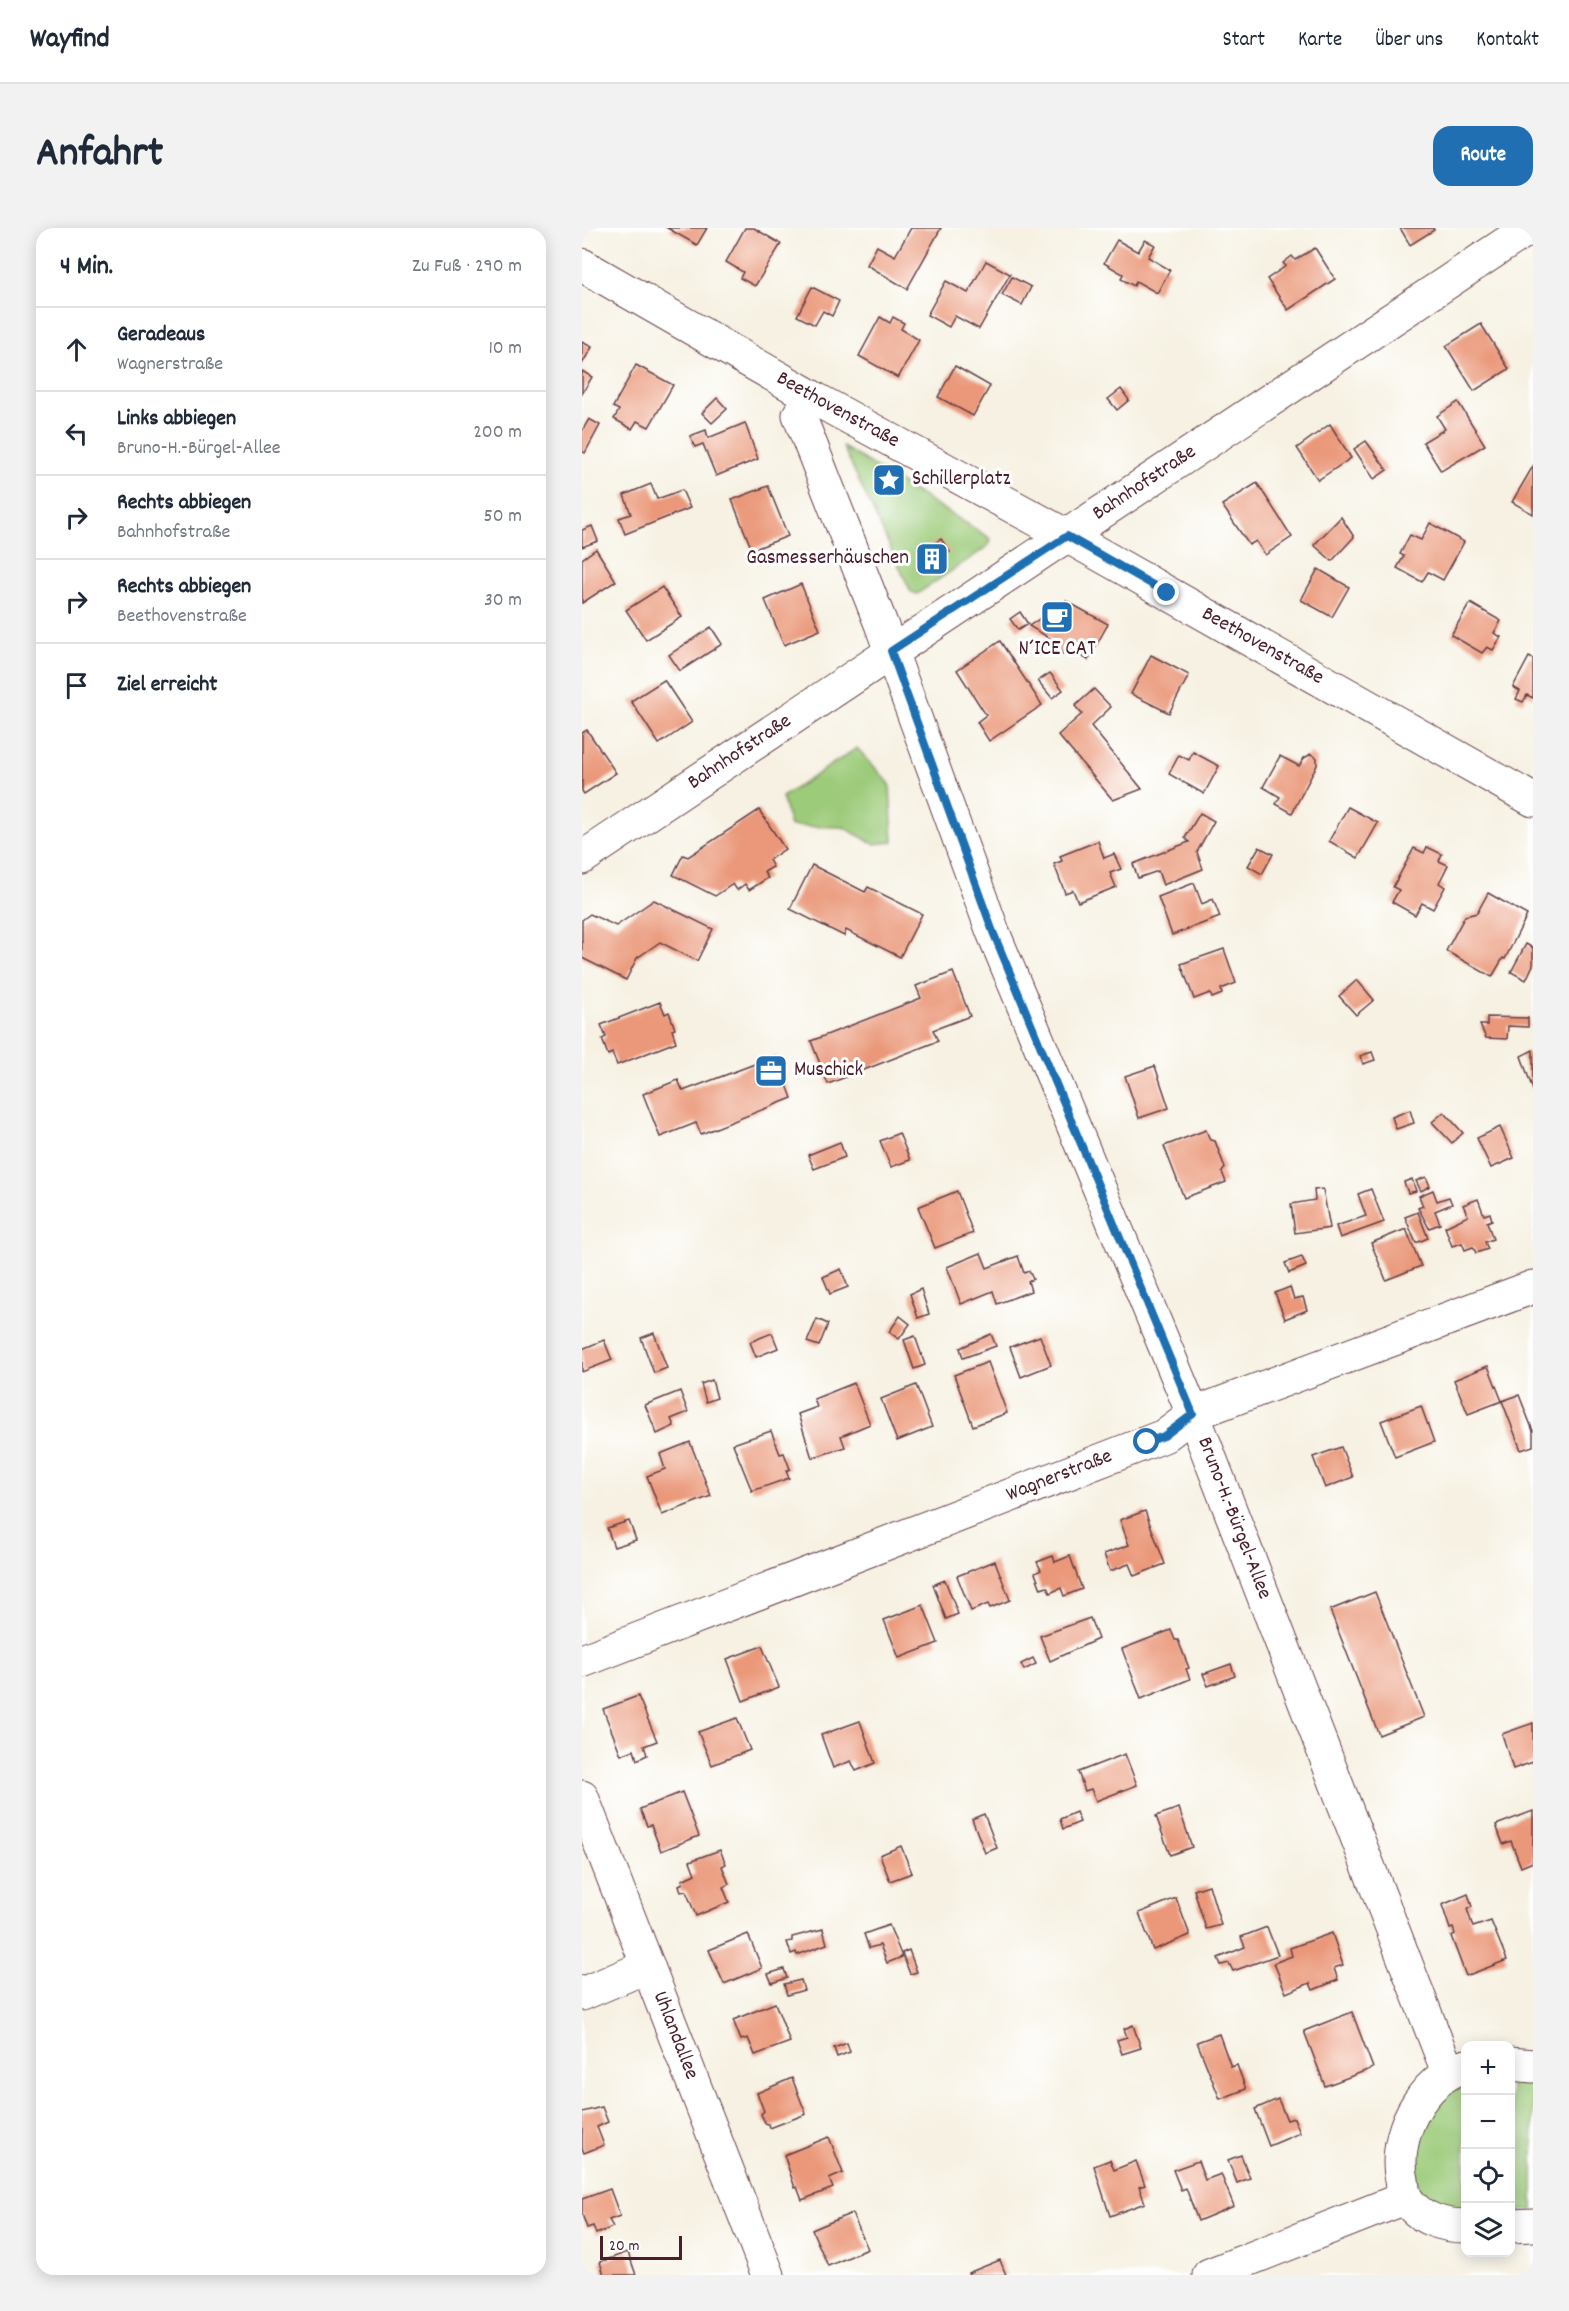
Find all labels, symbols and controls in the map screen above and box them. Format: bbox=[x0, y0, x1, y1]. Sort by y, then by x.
text: Wayfind bbox=[30, 21, 110, 61]
text: Start bbox=[1223, 26, 1265, 56]
text: Karte bbox=[1298, 26, 1342, 56]
text: Über uns bbox=[1375, 26, 1443, 56]
text: Kontakt bbox=[1476, 26, 1539, 56]
text: Anfahrt bbox=[36, 126, 163, 186]
button: Route bbox=[1433, 126, 1533, 186]
text: 4 Min. bbox=[60, 249, 113, 286]
text: Zu Fuß · 290 m bbox=[412, 253, 522, 281]
text: Geradeaus bbox=[117, 320, 205, 351]
icon: ahead bbox=[60, 333, 93, 366]
text: 10 m bbox=[488, 335, 522, 363]
text: Wagnerstraße bbox=[117, 351, 223, 379]
street label: Beethovenstraße bbox=[770, 364, 904, 457]
text: Links abbiegen bbox=[117, 404, 236, 435]
icon: left bbox=[60, 417, 93, 450]
text: 200 m bbox=[473, 419, 522, 447]
text: Bruno-H.-Bürgel-Allee bbox=[117, 435, 281, 463]
street label: Bahnhofstraße bbox=[1087, 438, 1203, 529]
place icon: Schillerplatz bbox=[871, 462, 907, 498]
place label: Schillerplatz bbox=[912, 465, 1010, 495]
text: Rechts abbiegen bbox=[117, 488, 251, 519]
icon: right bbox=[60, 501, 93, 534]
text: 50 m bbox=[484, 503, 522, 531]
text: Bahnhofstraße bbox=[117, 519, 230, 547]
building icon: Gasmesserhäuschen bbox=[914, 541, 950, 577]
place label: Gasmesserhäuschen bbox=[746, 544, 909, 574]
text: Rechts abbiegen bbox=[117, 572, 251, 603]
route end bbox=[1153, 579, 1179, 605]
icon: right bbox=[60, 585, 93, 618]
text: 30 m bbox=[484, 587, 522, 615]
cafe icon: N´ICE CAT bbox=[1039, 599, 1075, 635]
street label: Beethovenstraße bbox=[1195, 600, 1329, 693]
text: Beethovenstraße bbox=[117, 603, 247, 631]
place label: N´ICE CAT bbox=[1018, 635, 1096, 665]
icon: arrive bbox=[60, 669, 93, 702]
text: Ziel erreicht bbox=[117, 670, 217, 701]
street label: Bahnhofstraße bbox=[682, 707, 798, 798]
office icon: Muschick bbox=[753, 1053, 789, 1089]
place label: Muschick bbox=[794, 1056, 863, 1086]
route start bbox=[1133, 1428, 1159, 1454]
street label: Bruno-H.-Bürgel-Allee bbox=[1188, 1433, 1279, 1604]
street label: Wagnerstraße bbox=[1002, 1442, 1117, 1510]
street label: Uhlandallee bbox=[644, 1987, 706, 2084]
map controls bbox=[1461, 2041, 1515, 2257]
button: + bbox=[1461, 2041, 1515, 2095]
button: − bbox=[1461, 2095, 1515, 2149]
button: locate bbox=[1461, 2149, 1515, 2203]
button: layers bbox=[1461, 2203, 1515, 2257]
scale bar bbox=[600, 2233, 682, 2260]
text: 20 m bbox=[609, 2235, 639, 2258]

